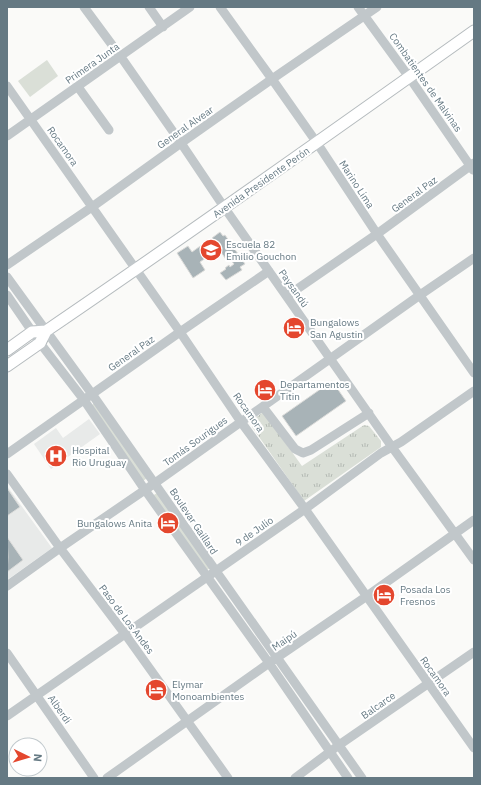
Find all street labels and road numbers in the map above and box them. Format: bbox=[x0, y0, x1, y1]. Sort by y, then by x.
street label: Combatientes de Malvinas bbox=[386, 30, 465, 134]
street label: Primera Junta bbox=[63, 40, 122, 87]
street label: General Alvear bbox=[155, 103, 216, 152]
street label: Rocamora bbox=[44, 124, 81, 169]
street label: Avenida Presidente Perón bbox=[210, 144, 312, 221]
street label: Marino Lima bbox=[336, 158, 377, 211]
street label: General Paz bbox=[389, 173, 440, 215]
street label: Paysandú bbox=[276, 267, 311, 310]
street label: General Paz bbox=[106, 333, 157, 374]
street label: Rocamora bbox=[230, 390, 267, 435]
street label: Tomás Sourigues bbox=[161, 414, 230, 469]
street label: Boulevar Gaillard bbox=[167, 486, 221, 557]
street label: 9 de Julio bbox=[233, 513, 276, 549]
street label: Paso de Los Andes bbox=[96, 582, 157, 657]
street label: Maipú bbox=[269, 627, 299, 654]
street label: Rocamora bbox=[417, 654, 454, 699]
street label: Balcarce bbox=[359, 689, 398, 722]
street label: Alberdi bbox=[45, 692, 74, 726]

